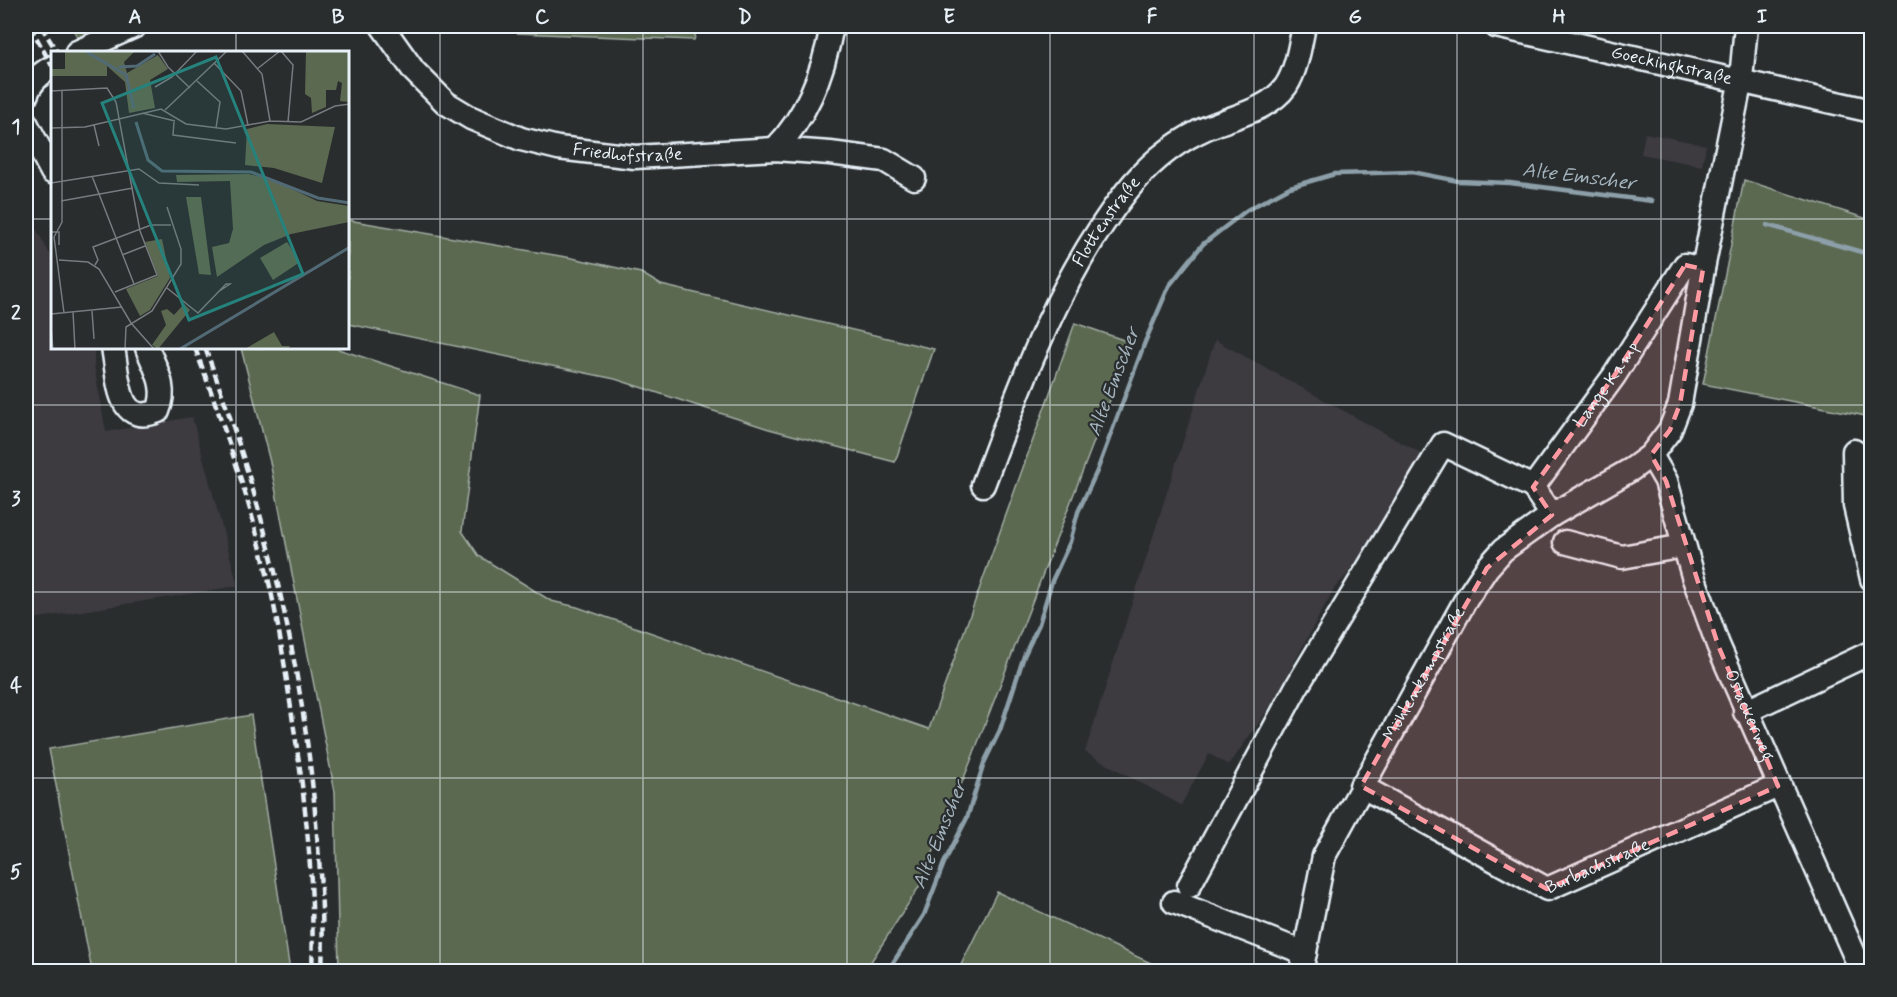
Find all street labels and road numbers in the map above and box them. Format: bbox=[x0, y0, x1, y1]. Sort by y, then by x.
street label: Goeckingkstraße bbox=[1609, 40, 1735, 91]
street label: Friedhofstraße bbox=[571, 138, 683, 169]
street label: Flottenstraße bbox=[1067, 171, 1146, 271]
street label: Lange Kamp bbox=[1568, 337, 1645, 433]
street label: Möhlenkampstraße bbox=[1378, 603, 1471, 746]
street label: Ostackerweg bbox=[1718, 666, 1780, 766]
street label: Burbachstraße bbox=[1542, 833, 1654, 900]

